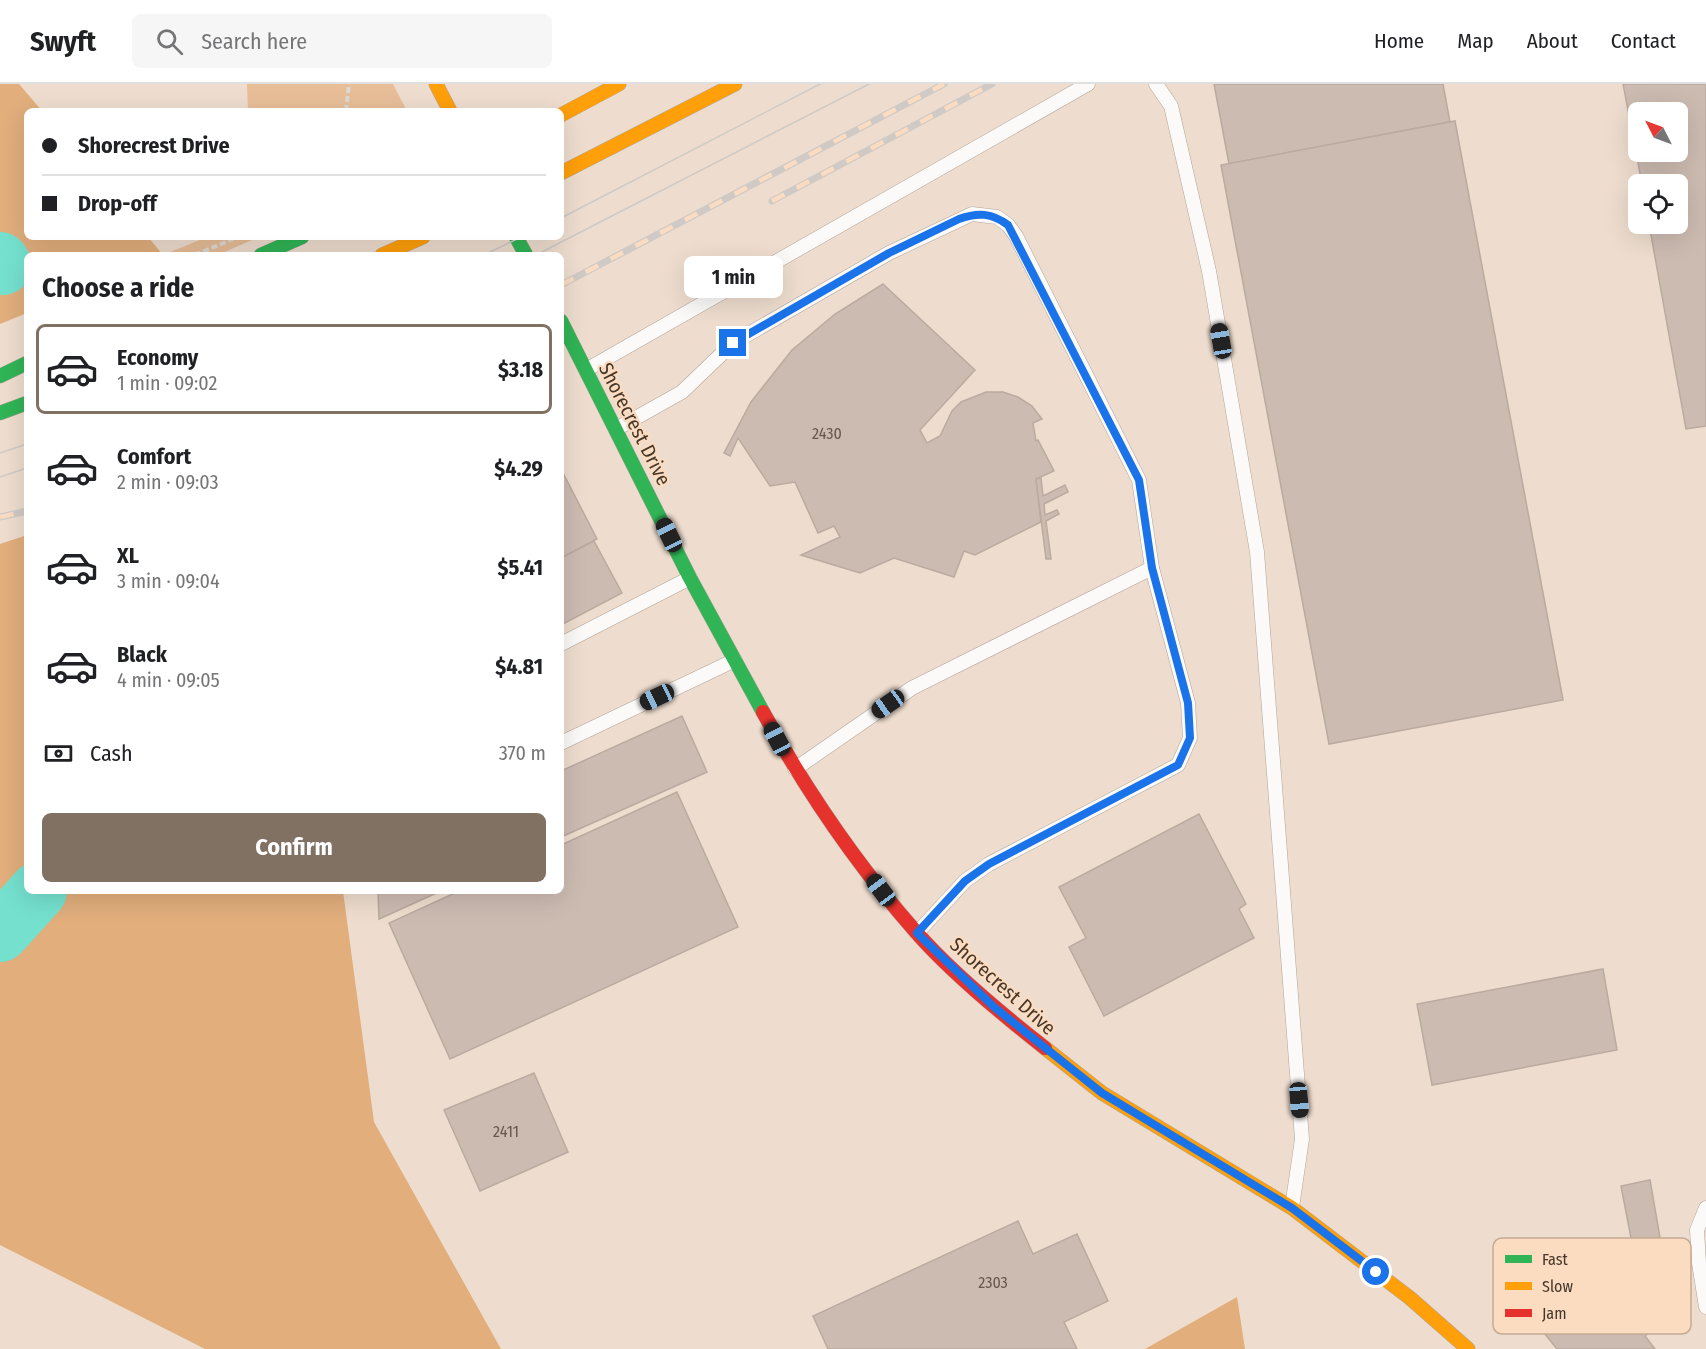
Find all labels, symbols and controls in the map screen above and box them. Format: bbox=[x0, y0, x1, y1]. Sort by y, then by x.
search box bbox=[132, 14, 552, 68]
text: Swyft bbox=[30, 25, 96, 58]
icon: search bbox=[153, 25, 186, 58]
text: Search here bbox=[201, 28, 307, 55]
text: Home bbox=[1374, 28, 1424, 54]
text: Map bbox=[1457, 28, 1494, 54]
text: About bbox=[1527, 28, 1578, 54]
text: Contact bbox=[1611, 28, 1676, 54]
north arrow bbox=[1628, 102, 1688, 162]
map controls bbox=[1628, 102, 1688, 234]
text: Shorecrest Drive bbox=[78, 132, 230, 159]
button: locate bbox=[1628, 174, 1688, 234]
text: Drop-off bbox=[78, 190, 157, 217]
callout: 1 min bbox=[684, 256, 783, 298]
text: 1 min bbox=[712, 265, 755, 289]
text: Choose a ride bbox=[42, 272, 194, 304]
car bbox=[1209, 322, 1233, 360]
route end bbox=[719, 329, 746, 356]
icon: car bbox=[45, 342, 99, 396]
text: Economy bbox=[117, 344, 198, 371]
text: $3.18 bbox=[498, 356, 543, 383]
street label: Shorecrest Drive bbox=[594, 359, 676, 489]
text: 1 min · 09:02 bbox=[117, 371, 217, 395]
house number: 2430 bbox=[812, 424, 842, 443]
icon: car bbox=[45, 441, 99, 495]
text: Comfort bbox=[117, 443, 191, 470]
text: $4.29 bbox=[494, 455, 543, 482]
text: 2 min · 09:03 bbox=[117, 470, 219, 494]
car bbox=[653, 515, 685, 555]
icon: car bbox=[45, 540, 99, 594]
text: XL bbox=[117, 542, 139, 569]
text: $5.41 bbox=[498, 554, 543, 581]
text: 3 min · 09:04 bbox=[117, 569, 220, 593]
icon: car bbox=[45, 639, 99, 693]
text: Black bbox=[117, 641, 167, 668]
text: $4.81 bbox=[495, 653, 543, 680]
text: 4 min · 09:05 bbox=[117, 668, 220, 692]
car bbox=[637, 681, 677, 713]
car bbox=[868, 686, 908, 722]
car bbox=[761, 719, 793, 759]
icon: cash bbox=[42, 737, 75, 770]
text: Cash bbox=[90, 740, 133, 767]
text: 370 m bbox=[499, 741, 546, 765]
button: Confirm bbox=[42, 813, 546, 882]
car bbox=[863, 870, 899, 910]
street label: Shorecrest Drive bbox=[945, 932, 1061, 1040]
car bbox=[1288, 1081, 1310, 1119]
house number: 2411 bbox=[493, 1122, 519, 1141]
legend bbox=[1493, 1238, 1691, 1334]
text: Fast bbox=[1542, 1250, 1569, 1269]
route start bbox=[1362, 1258, 1389, 1285]
house number: 2303 bbox=[978, 1273, 1008, 1292]
text: Slow bbox=[1542, 1277, 1573, 1296]
text: Jam bbox=[1542, 1304, 1567, 1323]

